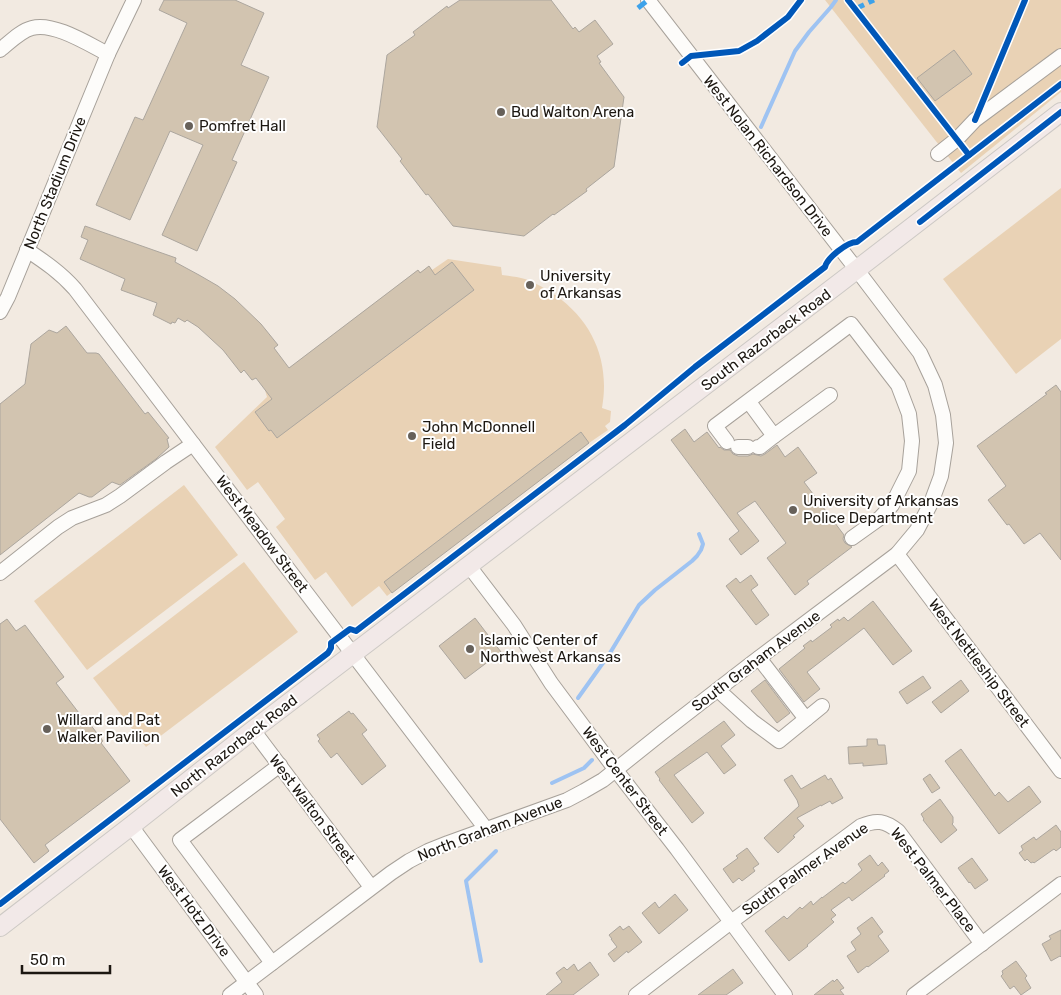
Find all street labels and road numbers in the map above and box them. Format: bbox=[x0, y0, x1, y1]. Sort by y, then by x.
street label: West Nolan Richardson Drive bbox=[699, 72, 837, 240]
street label: North Stadium Drive bbox=[20, 114, 90, 252]
street label: South Razorback Road bbox=[698, 285, 834, 395]
street label: West Meadow Street bbox=[212, 472, 312, 596]
street label: West Nettleship Street bbox=[925, 595, 1033, 731]
street label: South Graham Avenue bbox=[688, 607, 824, 715]
street label: North Razorback Road bbox=[167, 691, 301, 801]
street label: West Center Street bbox=[578, 723, 672, 839]
street label: West Walton Street bbox=[265, 751, 359, 867]
street label: North Graham Avenue bbox=[415, 793, 565, 865]
street label: South Palmer Avenue bbox=[738, 819, 872, 919]
street label: West Palmer Place bbox=[887, 824, 979, 936]
street label: West Hotz Drive bbox=[154, 862, 234, 960]

